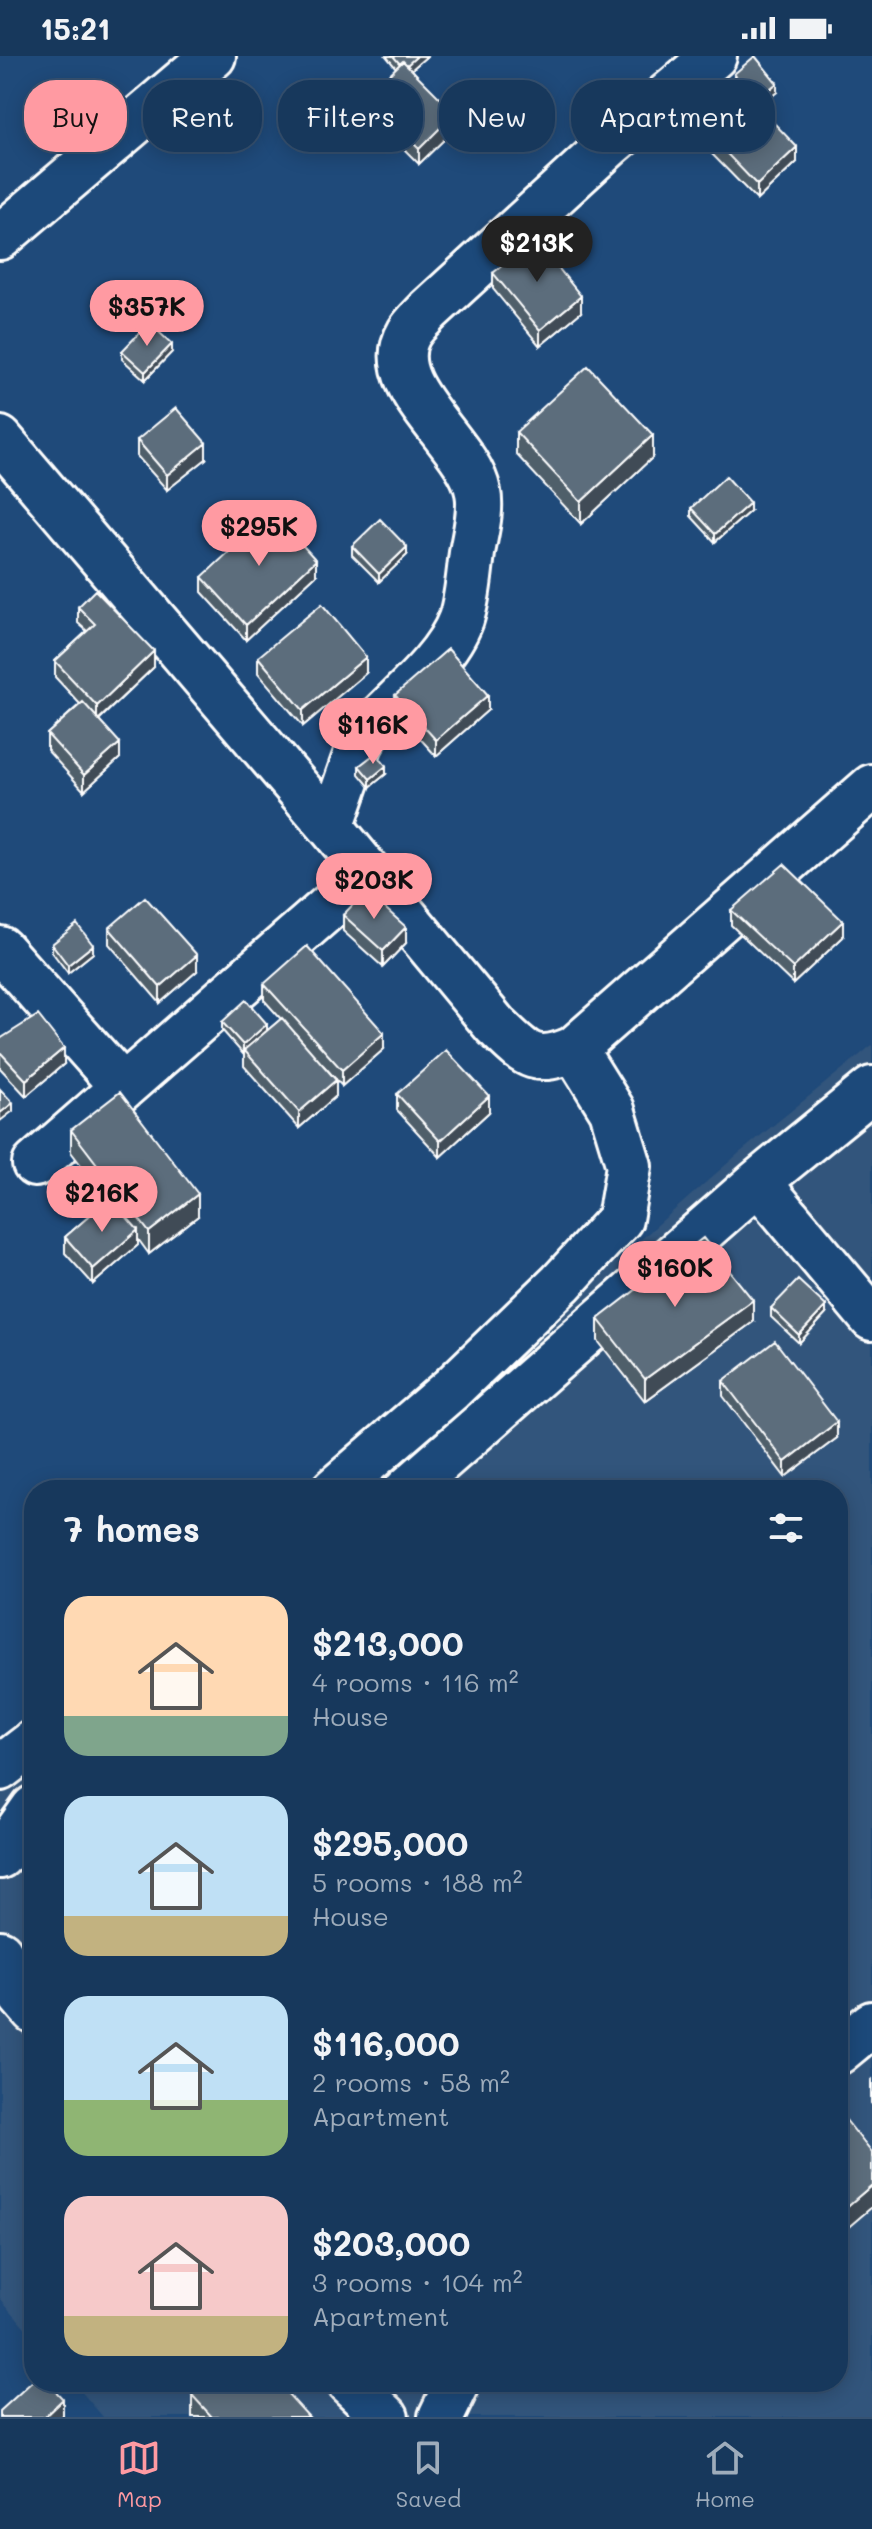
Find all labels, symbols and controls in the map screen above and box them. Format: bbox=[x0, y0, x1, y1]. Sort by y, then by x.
text: 15:21 bbox=[40, 8, 110, 48]
chip: Buy bbox=[24, 80, 127, 152]
chip: Rent bbox=[143, 80, 262, 152]
chip: Filters bbox=[278, 80, 423, 152]
chip: New bbox=[439, 80, 555, 152]
chip: Apartment bbox=[571, 80, 775, 152]
pin: $213K bbox=[481, 216, 593, 284]
text: $213K bbox=[500, 225, 574, 259]
pin: $357K bbox=[91, 280, 203, 348]
text: $357K bbox=[108, 289, 186, 323]
pin: $295K bbox=[203, 500, 315, 568]
text: $295K bbox=[220, 509, 298, 543]
pin: $116K bbox=[317, 698, 429, 766]
text: $116K bbox=[337, 707, 409, 741]
pin: $203K bbox=[318, 853, 430, 921]
text: $203K bbox=[334, 862, 414, 896]
pin: $216K bbox=[46, 1166, 158, 1234]
text: $216K bbox=[65, 1175, 139, 1209]
pin: $160K bbox=[619, 1241, 731, 1309]
text: $160K bbox=[636, 1250, 714, 1284]
text: 7 homes bbox=[64, 1506, 200, 1551]
icon: filters bbox=[764, 1506, 808, 1550]
text: $213,000 bbox=[312, 1620, 464, 1665]
icon: home bbox=[128, 1628, 224, 1724]
text: 4 rooms · 116 m² bbox=[312, 1665, 519, 1699]
text: House bbox=[312, 1699, 389, 1733]
text: $295,000 bbox=[312, 1820, 468, 1865]
icon: home bbox=[128, 1828, 224, 1924]
text: 5 rooms · 188 m² bbox=[312, 1865, 523, 1899]
text: House bbox=[312, 1899, 389, 1933]
text: $116,000 bbox=[312, 2020, 460, 2065]
icon: home bbox=[128, 2028, 224, 2124]
text: 2 rooms · 58 m² bbox=[312, 2065, 510, 2099]
text: Apartment bbox=[312, 2099, 449, 2133]
text: $203,000 bbox=[312, 2220, 470, 2265]
icon: home bbox=[128, 2228, 224, 2324]
text: 3 rooms · 104 m² bbox=[312, 2265, 523, 2299]
text: Apartment bbox=[312, 2299, 449, 2333]
tab: Map bbox=[117, 2436, 162, 2513]
tab: Saved bbox=[396, 2436, 461, 2513]
tab: Home bbox=[695, 2436, 755, 2513]

